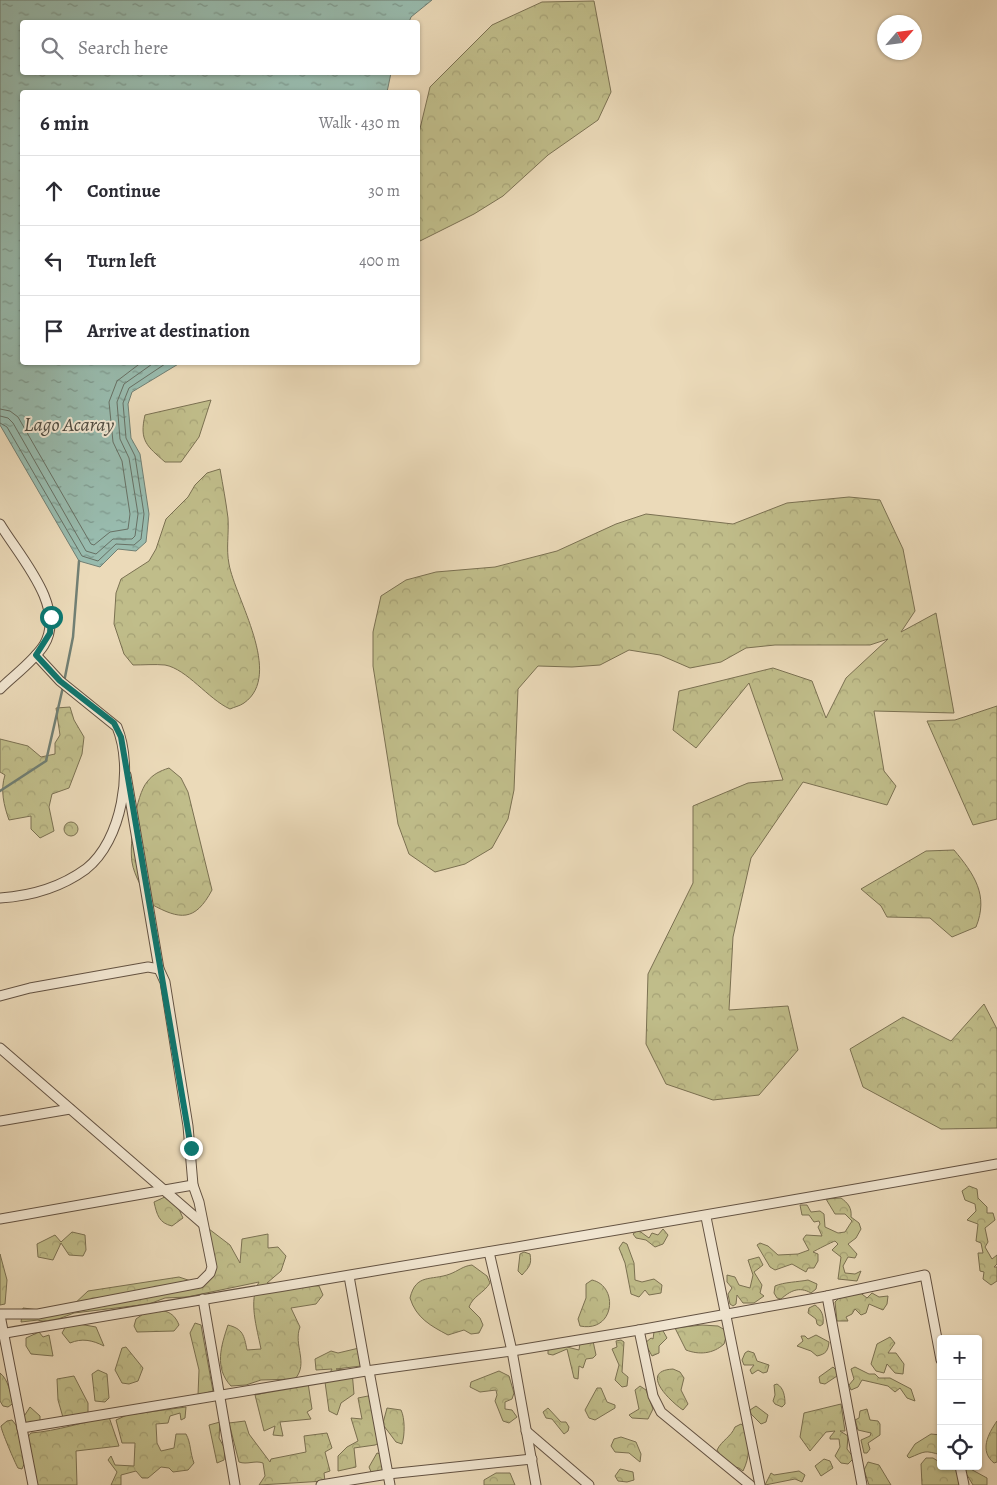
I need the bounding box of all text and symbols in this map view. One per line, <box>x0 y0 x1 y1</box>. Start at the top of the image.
north arrow <box>877 15 922 60</box>
search box <box>20 20 420 75</box>
icon: search <box>38 34 66 62</box>
text: Search here <box>78 35 168 61</box>
text: 6 min <box>40 109 89 137</box>
text: Walk · 430 m <box>319 112 400 134</box>
icon: ahead <box>40 177 68 205</box>
text: Continue <box>87 178 161 204</box>
text: 30 m <box>368 180 400 202</box>
icon: left <box>40 247 68 275</box>
text: Turn left <box>87 248 156 274</box>
text: 400 m <box>359 250 400 272</box>
icon: arrive <box>40 317 68 345</box>
text: Arrive at destination <box>87 318 250 344</box>
water label: Lago Acaray <box>24 411 115 438</box>
route start <box>40 606 63 629</box>
route end <box>180 1137 203 1160</box>
map controls <box>937 1335 982 1470</box>
button: + <box>937 1335 982 1380</box>
button: − <box>937 1380 982 1425</box>
button: locate <box>937 1425 982 1470</box>

